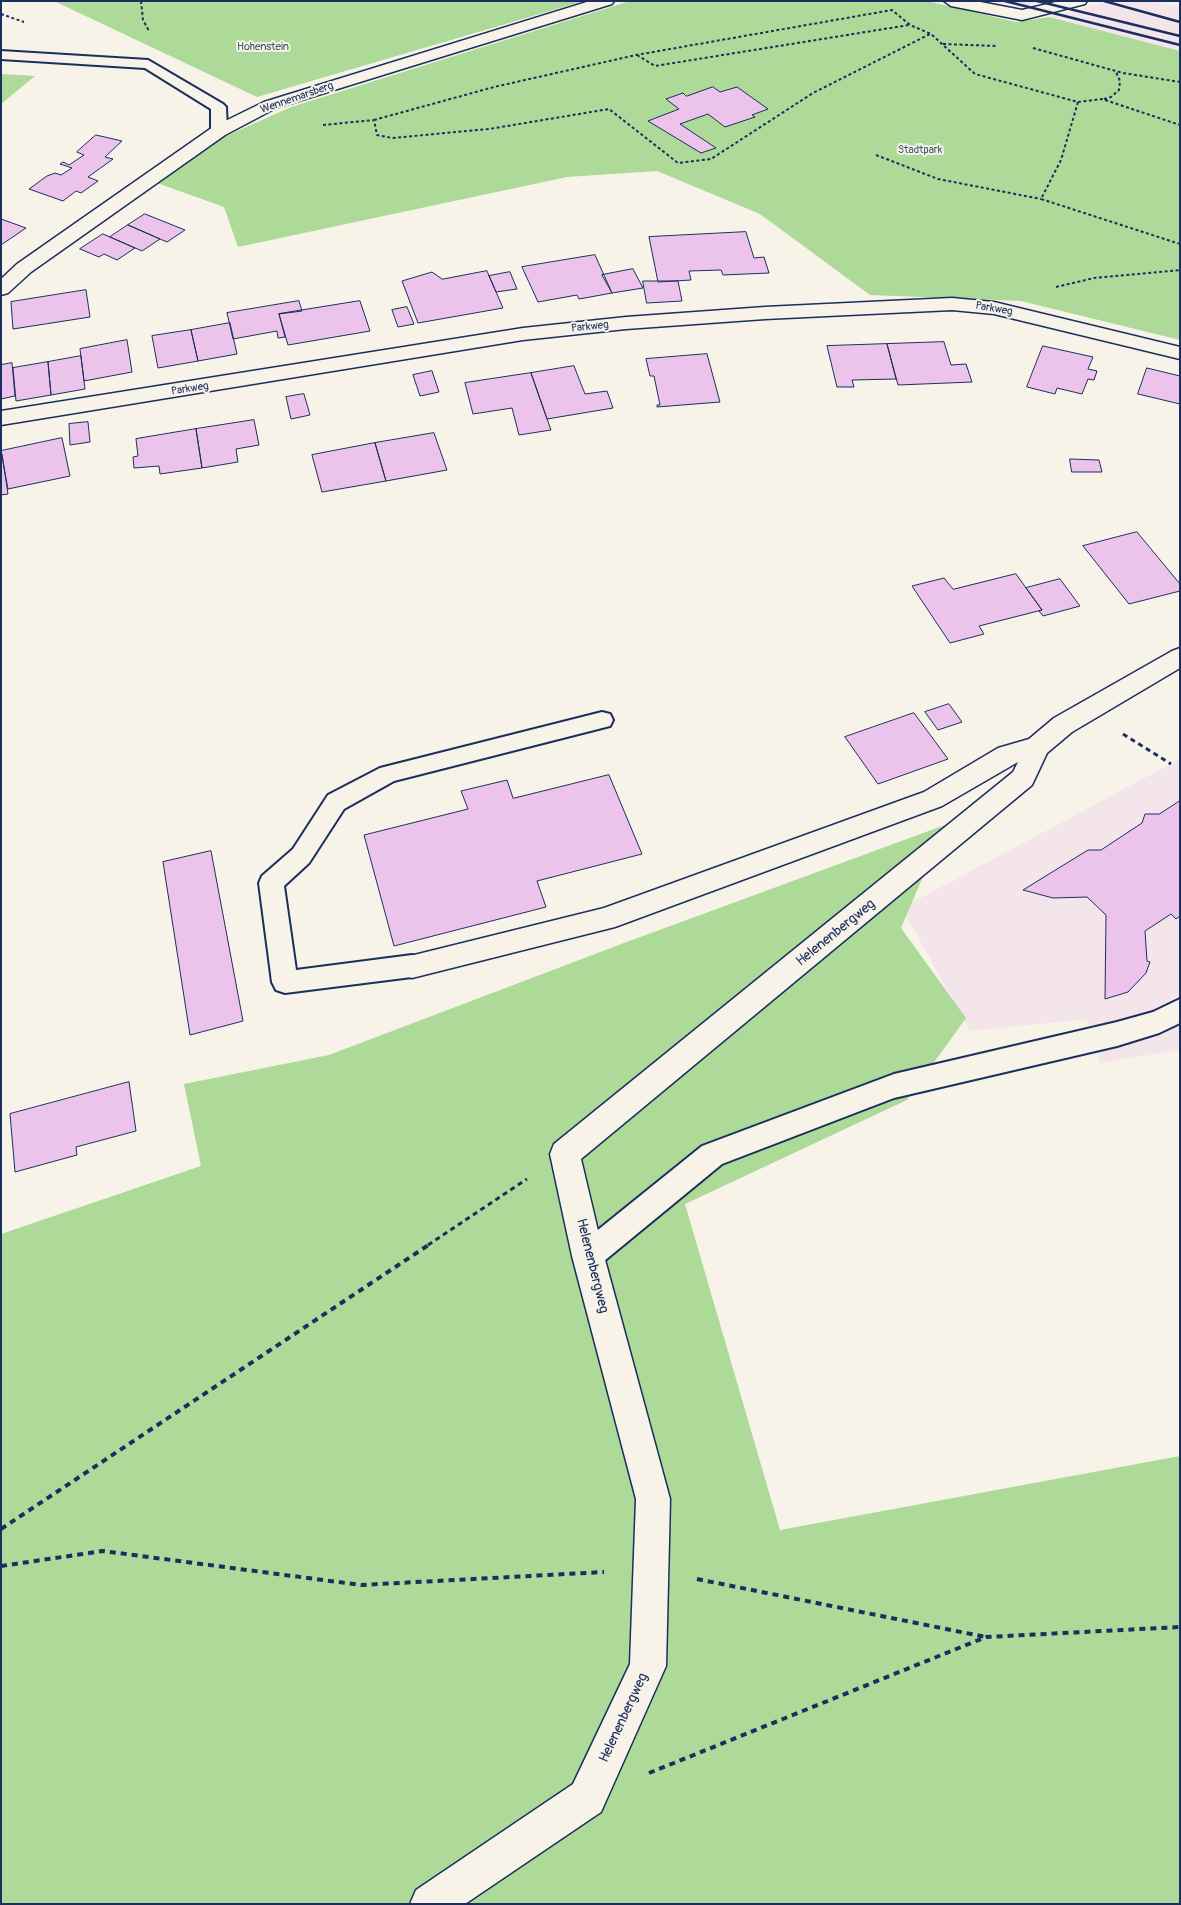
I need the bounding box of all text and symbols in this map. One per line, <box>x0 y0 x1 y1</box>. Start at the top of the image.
park label: Hohenstein <box>237 40 289 54</box>
street label: Wennemarsberg <box>259 79 335 117</box>
park label: Stadtpark <box>898 143 942 157</box>
street label: Parkweg <box>974 299 1014 319</box>
street label: Parkweg <box>571 318 609 336</box>
street label: Parkweg <box>170 380 210 398</box>
street label: Helenenbergweg <box>793 896 879 970</box>
street label: Helenenbergweg <box>572 1217 612 1315</box>
street label: Helenenbergweg <box>596 1671 652 1765</box>

